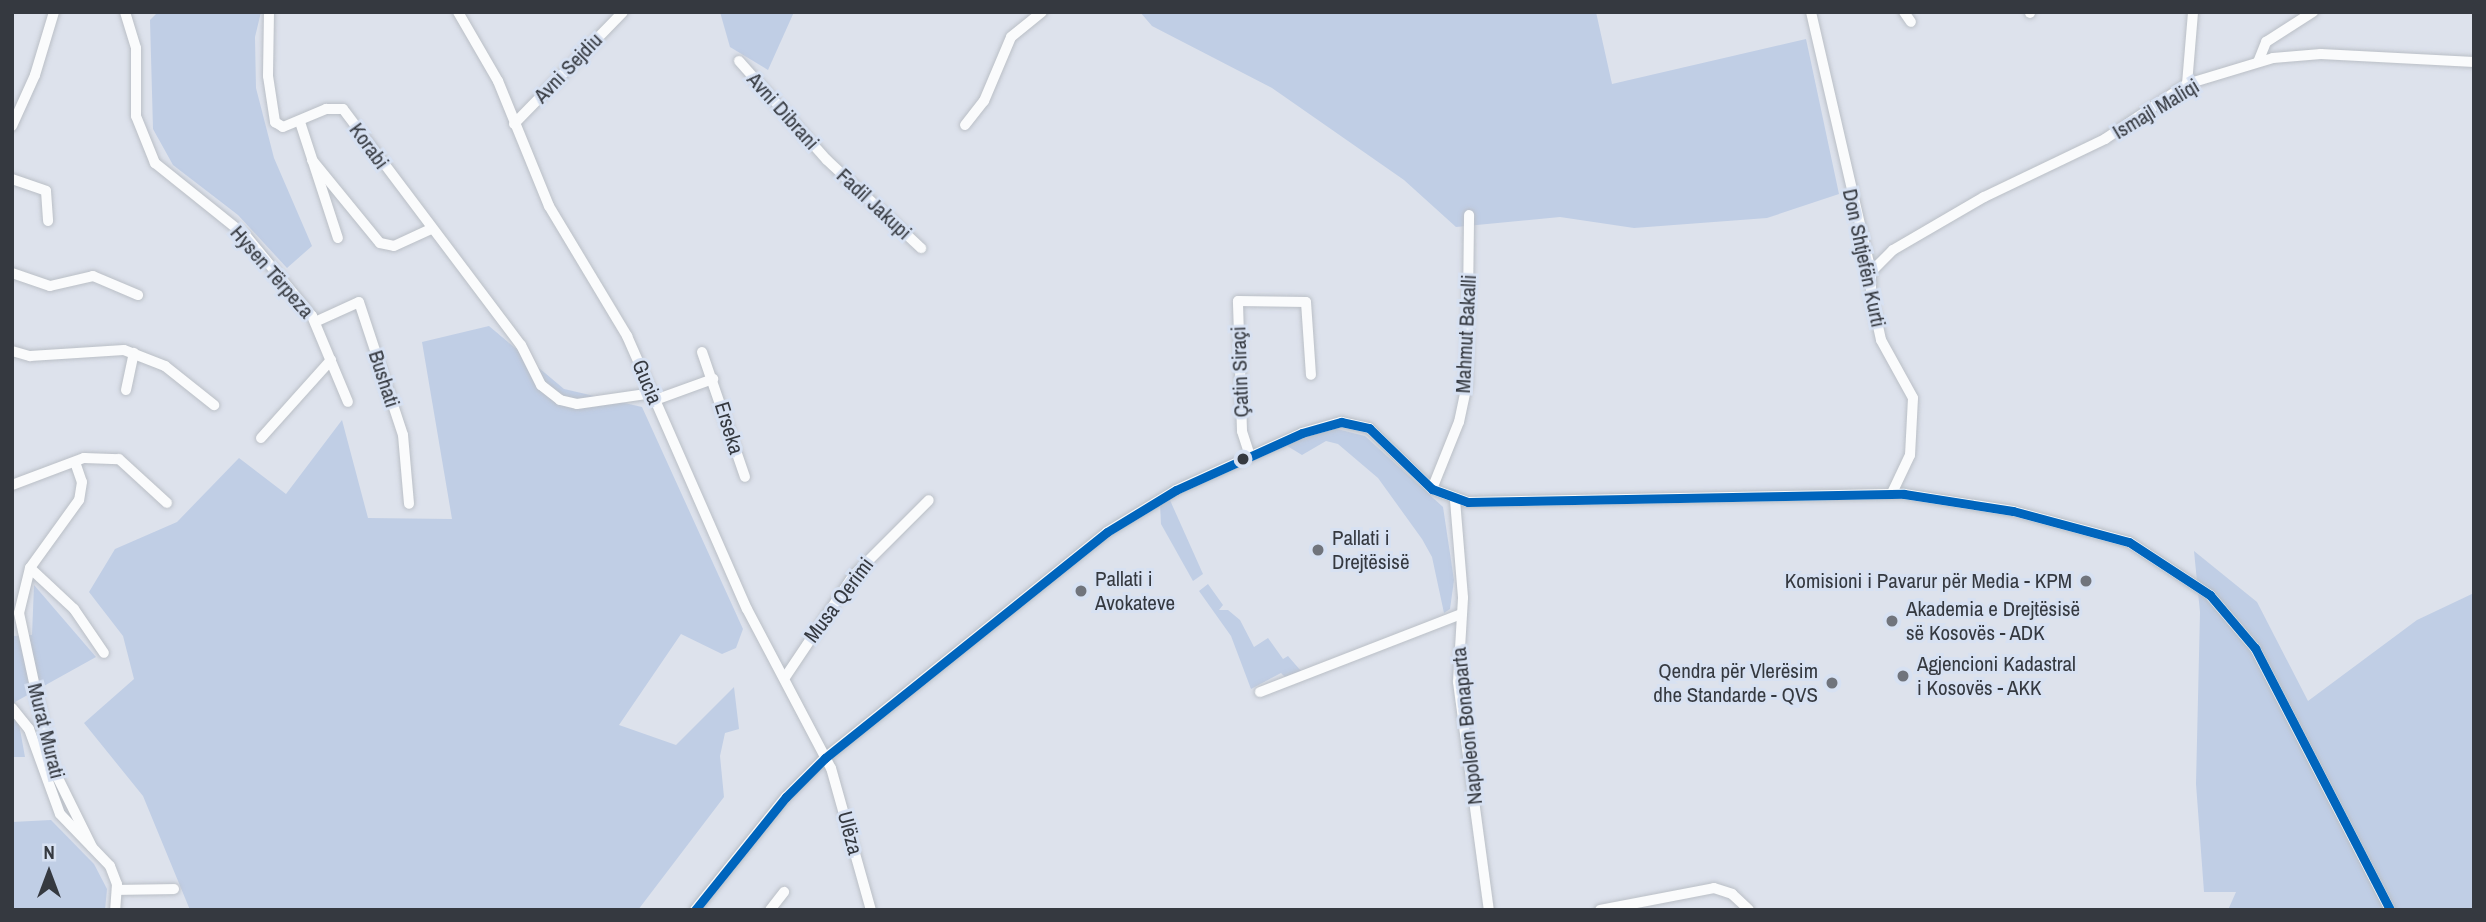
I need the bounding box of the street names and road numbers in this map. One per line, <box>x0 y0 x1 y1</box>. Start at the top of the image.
street label: Avni Sejdiu <box>528 28 608 108</box>
street label: Avni Dibrani <box>742 67 824 155</box>
street label: Ismajl Maliqi <box>2108 73 2204 145</box>
street label: Korabi <box>344 118 394 174</box>
street label: Fadil Jakupi <box>831 163 917 245</box>
street label: Don Shtjefën Kurti <box>1837 187 1891 329</box>
street label: Hysen Tërpeza <box>225 220 319 324</box>
street label: Mahmut Bakalli <box>1450 274 1482 394</box>
street label: Çatin Siraçi <box>1226 326 1254 418</box>
street label: Bushati <box>363 347 405 411</box>
street label: Gucia <box>626 356 668 408</box>
street label: Erseka <box>709 399 749 457</box>
street label: Musa Qerimi <box>799 553 879 647</box>
street label: Napoleon Bonaparta <box>1446 646 1488 806</box>
street label: Murat Murati <box>22 681 70 781</box>
street label: Ulëza <box>832 808 868 858</box>

